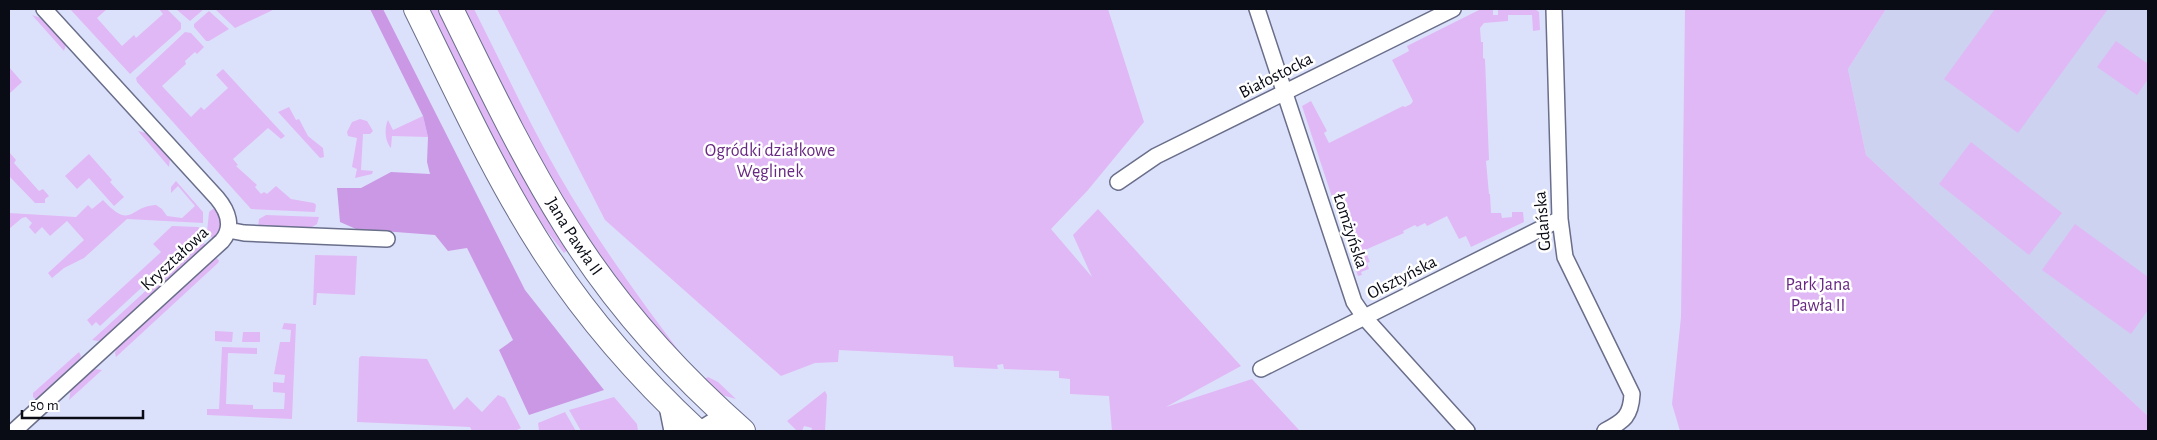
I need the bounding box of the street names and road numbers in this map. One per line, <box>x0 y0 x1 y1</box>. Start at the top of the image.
street label: Białostocka <box>1236 50 1316 102</box>
street label: Gdańska <box>1531 190 1555 252</box>
street label: Łomżyńska <box>1329 191 1371 271</box>
street label: Jana Pawła II <box>542 195 605 279</box>
street label: Kryształowa <box>138 223 212 295</box>
street label: Olsztyńska <box>1364 253 1440 303</box>

